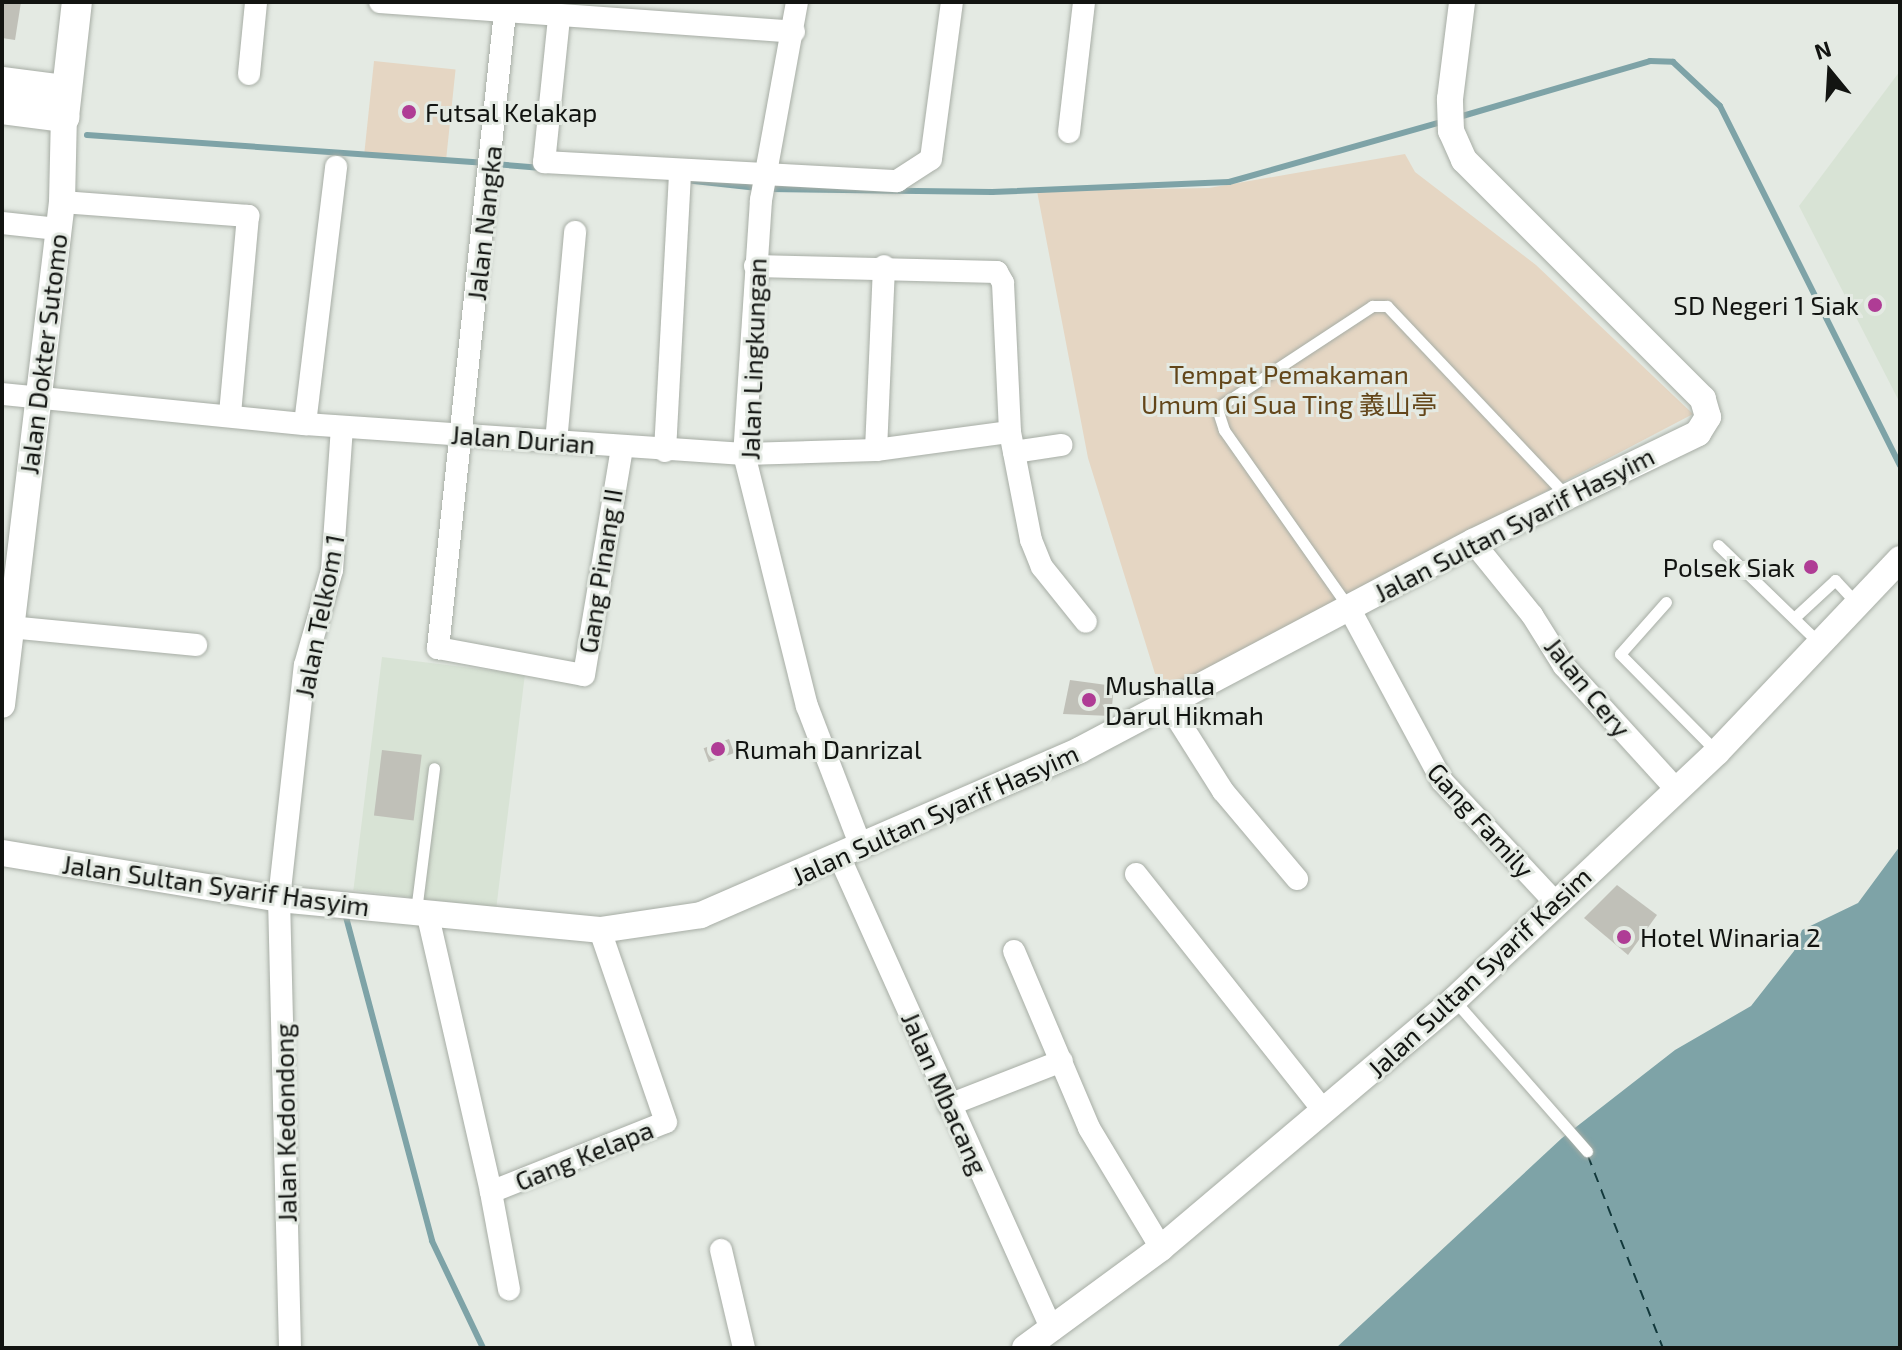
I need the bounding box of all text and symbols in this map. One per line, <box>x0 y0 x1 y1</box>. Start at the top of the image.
north arrow <box>1790 32 1870 112</box>
text: N <box>1811 34 1834 64</box>
place label: Futsal Kelakap <box>425 96 598 128</box>
marker: Futsal Kelakap <box>400 103 418 121</box>
street label: Jalan Nangka <box>460 144 508 302</box>
street label: Jalan Dokter Sutomo <box>13 232 73 476</box>
street label: Jalan Lingkungan <box>734 257 772 461</box>
place label: SD Negeri 1 Siak <box>1673 289 1859 321</box>
marker: SD Negeri 1 Siak <box>1866 296 1884 314</box>
park label: Tempat Pemakaman Umum Gi Sua Ting 義山亭 <box>1141 358 1437 420</box>
street label: Jalan Durian <box>450 418 596 460</box>
street label: Jalan Sultan Syarif Hasyim <box>1369 440 1659 608</box>
street label: Gang Pinang II <box>572 486 628 656</box>
street label: Jalan Telkom 1 <box>288 531 350 701</box>
place label: Polsek Siak <box>1663 551 1795 583</box>
marker: Polsek Siak <box>1802 558 1820 576</box>
street label: Jalan Cery <box>1538 631 1638 743</box>
place label: Mushalla Darul Hikmah <box>1105 669 1265 730</box>
marker: Mushalla Darul Hikmah <box>1080 691 1098 709</box>
place label: Rumah Danrizal <box>734 733 922 765</box>
street label: Jalan Sultan Syarif Hasyim <box>787 737 1083 891</box>
marker: Rumah Danrizal <box>709 740 727 758</box>
street label: Gang Family <box>1421 756 1541 884</box>
street label: Jalan Sultan Syarif Hasyim <box>60 848 372 922</box>
street label: Jalan Sultan Syarif Kasim <box>1361 860 1597 1084</box>
place label: Hotel Winaria 2 <box>1640 921 1822 953</box>
marker: Hotel Winaria 2 <box>1615 928 1633 946</box>
street label: Jalan Mbacang <box>895 1007 995 1179</box>
street label: Jalan Kedondong <box>268 1023 302 1223</box>
street label: Gang Kelapa <box>510 1113 658 1197</box>

